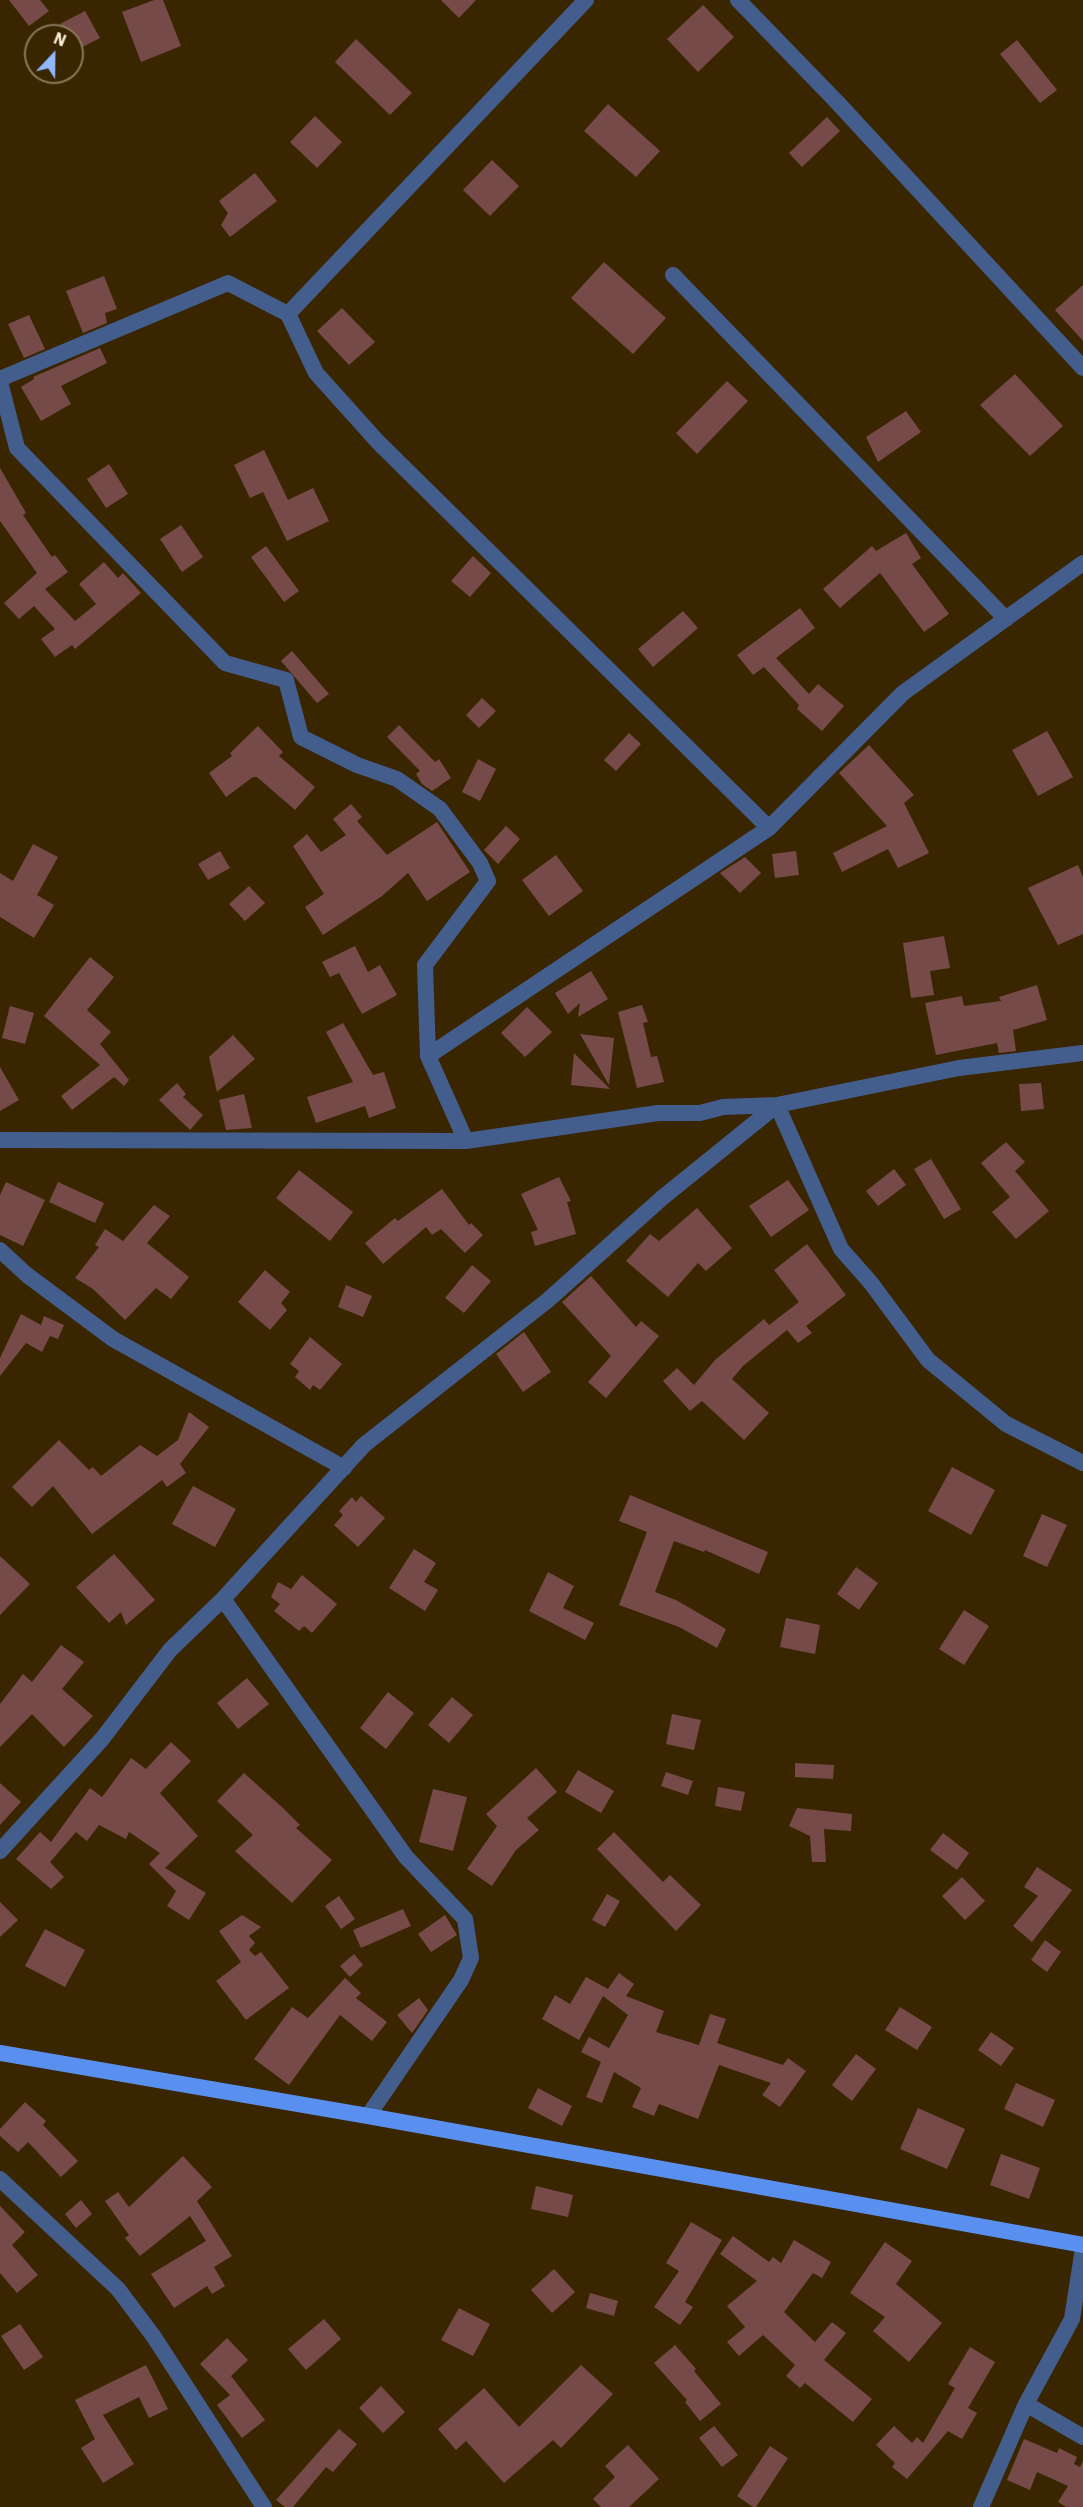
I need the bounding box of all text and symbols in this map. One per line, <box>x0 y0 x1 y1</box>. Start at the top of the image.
north arrow <box>24 24 84 84</box>
text: N <box>51 28 69 51</box>

